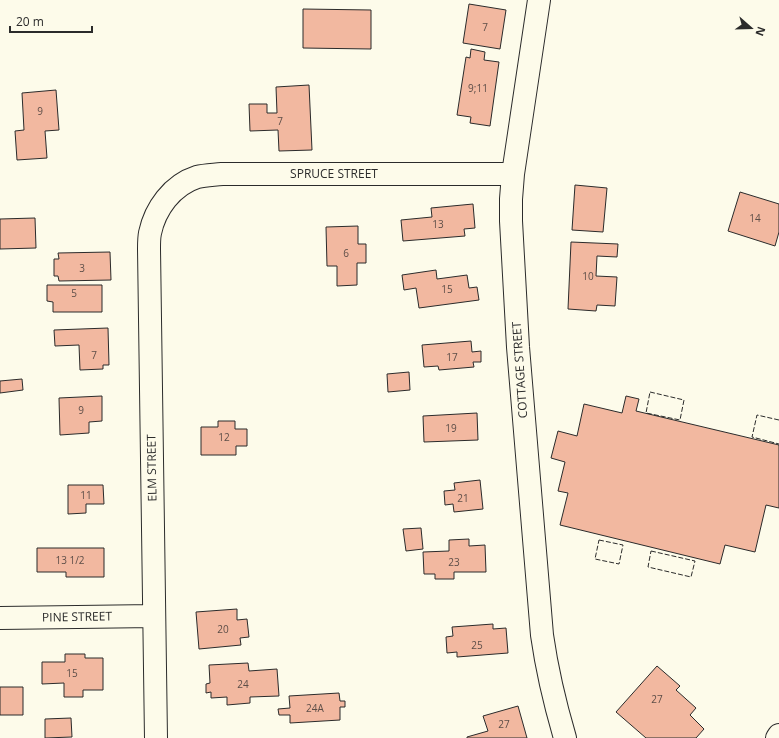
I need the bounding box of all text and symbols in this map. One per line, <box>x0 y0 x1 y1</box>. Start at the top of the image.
scale bar <box>10 8 92 34</box>
north arrow <box>731 8 771 48</box>
text: 20 m <box>16 13 44 30</box>
house number: 7 <box>482 20 488 34</box>
text: N <box>752 25 769 38</box>
house number: 9;11 <box>468 81 488 95</box>
house number: 9 <box>37 104 43 118</box>
house number: 7 <box>277 114 283 128</box>
street label: SPRUCE STREET <box>290 165 378 182</box>
house number: 14 <box>749 211 761 225</box>
house number: 13 <box>432 217 444 231</box>
house number: 6 <box>343 246 349 260</box>
house number: 3 <box>79 261 85 275</box>
house number: 10 <box>582 269 594 283</box>
house number: 15 <box>441 282 453 296</box>
house number: 5 <box>71 286 77 300</box>
street label: COTTAGE STREET <box>508 321 531 419</box>
house number: 7 <box>91 348 97 362</box>
house number: 17 <box>446 350 458 364</box>
house number: 9 <box>78 403 84 417</box>
house number: 19 <box>445 421 457 435</box>
house number: 12 <box>218 430 230 444</box>
street label: ELM STREET <box>142 434 161 502</box>
house number: 11 <box>80 488 92 502</box>
house number: 21 <box>457 491 469 505</box>
house number: 13 1/2 <box>55 553 85 567</box>
house number: 23 <box>448 555 460 569</box>
street label: PINE STREET <box>42 607 112 626</box>
house number: 20 <box>217 622 229 636</box>
house number: 25 <box>471 638 483 652</box>
house number: 15 <box>66 666 78 680</box>
house number: 24 <box>237 677 249 691</box>
house number: 27 <box>651 692 663 706</box>
house number: 24A <box>306 701 325 715</box>
house number: 27 <box>498 717 510 731</box>

